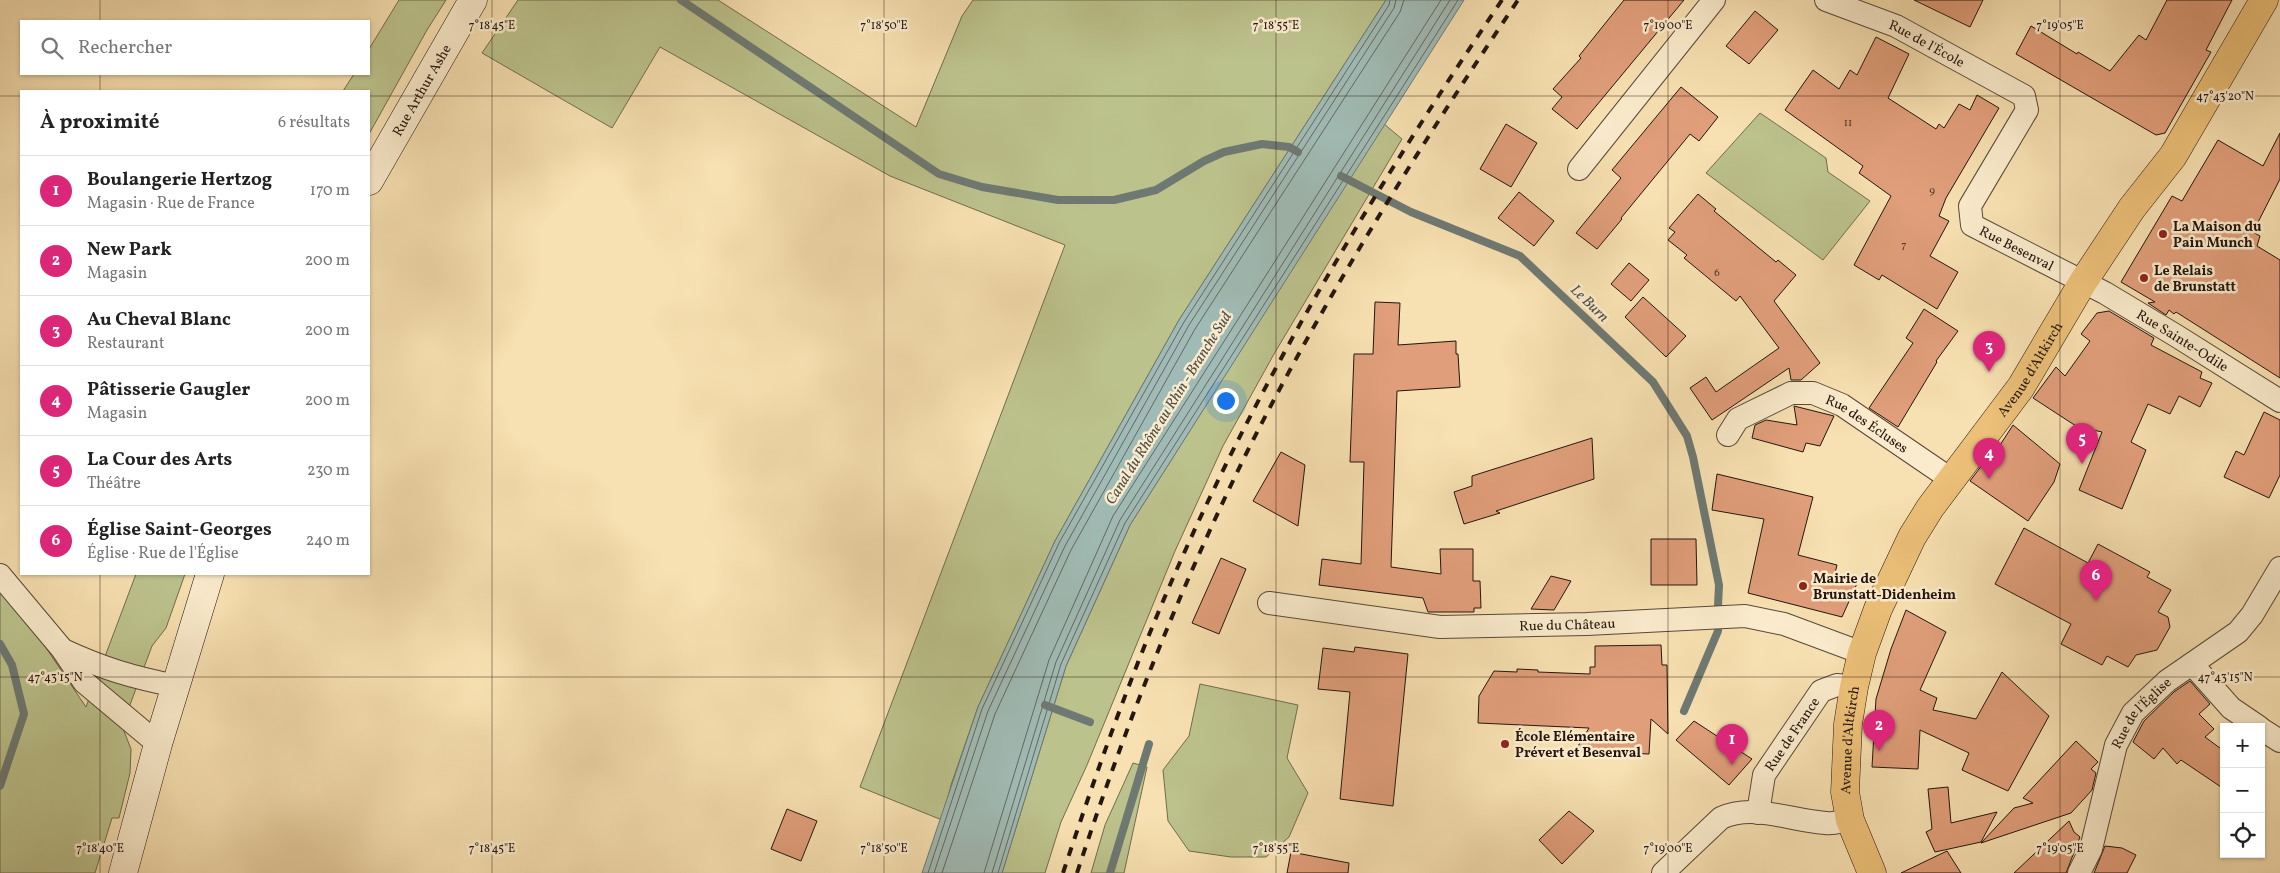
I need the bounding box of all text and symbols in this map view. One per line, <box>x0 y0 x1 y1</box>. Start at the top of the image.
street label: Rue de l'École <box>1886 16 1968 73</box>
text: 7°18'45"E <box>469 18 515 34</box>
text: 7°18'50"E <box>860 18 908 34</box>
text: 7°18'55"E <box>1253 18 1299 34</box>
text: 7°19'00"E <box>1644 18 1692 34</box>
text: 7°19'05"E <box>2036 18 2084 34</box>
search box <box>20 20 370 75</box>
icon: search <box>38 34 66 62</box>
text: Rechercher <box>78 35 172 61</box>
street label: Rue Arthur Ashe <box>389 41 457 140</box>
text: 47°43'20"N <box>2196 89 2254 105</box>
text: À proximité <box>40 108 159 137</box>
text: 6 résultats <box>278 112 350 134</box>
house number: 11 <box>1844 116 1852 131</box>
text: Boulangerie Hertzog <box>87 167 272 193</box>
text: 1 <box>53 180 59 202</box>
text: 170 m <box>310 180 350 202</box>
house number: 9 <box>1929 184 1935 199</box>
text: Magasin · Rue de France <box>87 193 255 215</box>
place label: La Maison du Pain Munch <box>2173 218 2262 253</box>
street label: Rue Besenval <box>1976 222 2057 276</box>
marker: La Maison du Pain Munch <box>2157 228 2169 240</box>
text: New Park <box>87 237 172 263</box>
house number: 7 <box>1901 238 1907 253</box>
text: 2 <box>52 250 60 272</box>
text: 200 m <box>305 250 350 272</box>
place label: Le Relais de Brunstatt <box>2154 262 2236 297</box>
text: Magasin <box>87 263 147 285</box>
house number: 6 <box>1714 266 1720 281</box>
marker: Le Relais de Brunstatt <box>2138 272 2150 284</box>
water label: Le Burn <box>1565 280 1613 328</box>
street label: Rue Sainte-Odile <box>2132 306 2232 377</box>
text: Au Cheval Blanc <box>87 307 231 333</box>
water label: Canal du Rhône au Rhin - Branche Sud <box>1101 308 1238 509</box>
street label: Avenue d'Altkirch <box>1994 319 2068 421</box>
text: 3 <box>52 320 60 342</box>
text: 200 m <box>305 320 350 342</box>
pin: 3 <box>1973 331 2005 372</box>
text: Restaurant <box>87 333 165 355</box>
text: Pâtisserie Gaugler <box>87 377 250 403</box>
your location <box>1213 388 1239 414</box>
text: 4 <box>51 390 61 412</box>
text: 200 m <box>305 390 350 412</box>
street label: Rue des Écluses <box>1822 391 1911 458</box>
text: Magasin <box>87 403 147 425</box>
pin: 5 <box>2066 423 2098 464</box>
pin: 4 <box>1973 438 2005 479</box>
text: La Cour des Arts <box>87 447 232 473</box>
text: 5 <box>52 460 60 482</box>
text: 230 m <box>307 460 350 482</box>
text: Théâtre <box>87 473 141 495</box>
text: Église Saint-Georges <box>87 517 272 543</box>
text: 6 <box>52 530 60 552</box>
text: 240 m <box>306 530 350 552</box>
text: Église · Rue de l'Église <box>87 543 239 565</box>
pin: 6 <box>2080 560 2112 601</box>
place label: Mairie de Brunstatt-Didenheim <box>1813 570 1956 605</box>
marker: Mairie de Brunstatt-Didenheim <box>1797 580 1809 592</box>
street label: Rue du Château <box>1519 615 1616 636</box>
text: 47°43'15"N <box>27 670 83 686</box>
text: 47°43'15"N <box>2197 670 2253 686</box>
street label: Rue de l'Église <box>2108 673 2176 753</box>
street label: Avenue d'Altkirch <box>1837 685 1865 795</box>
street label: Rue de France <box>1761 694 1825 776</box>
pin: 2 <box>1863 710 1895 751</box>
map controls <box>2220 723 2265 858</box>
button: + <box>2220 723 2265 768</box>
pin: 1 <box>1716 724 1748 765</box>
place label: École Elémentaire Prévert et Besenval <box>1515 728 1641 763</box>
marker: École Elémentaire Prévert et Besenval <box>1499 738 1511 750</box>
button: − <box>2220 768 2265 813</box>
button: locate <box>2220 813 2265 858</box>
text: 7°18'40"E <box>76 841 124 857</box>
text: 7°18'45"E <box>469 841 515 857</box>
text: 7°18'50"E <box>860 841 908 857</box>
text: 7°18'55"E <box>1253 841 1299 857</box>
text: 7°19'00"E <box>1644 841 1692 857</box>
text: 7°19'05"E <box>2036 841 2084 857</box>

